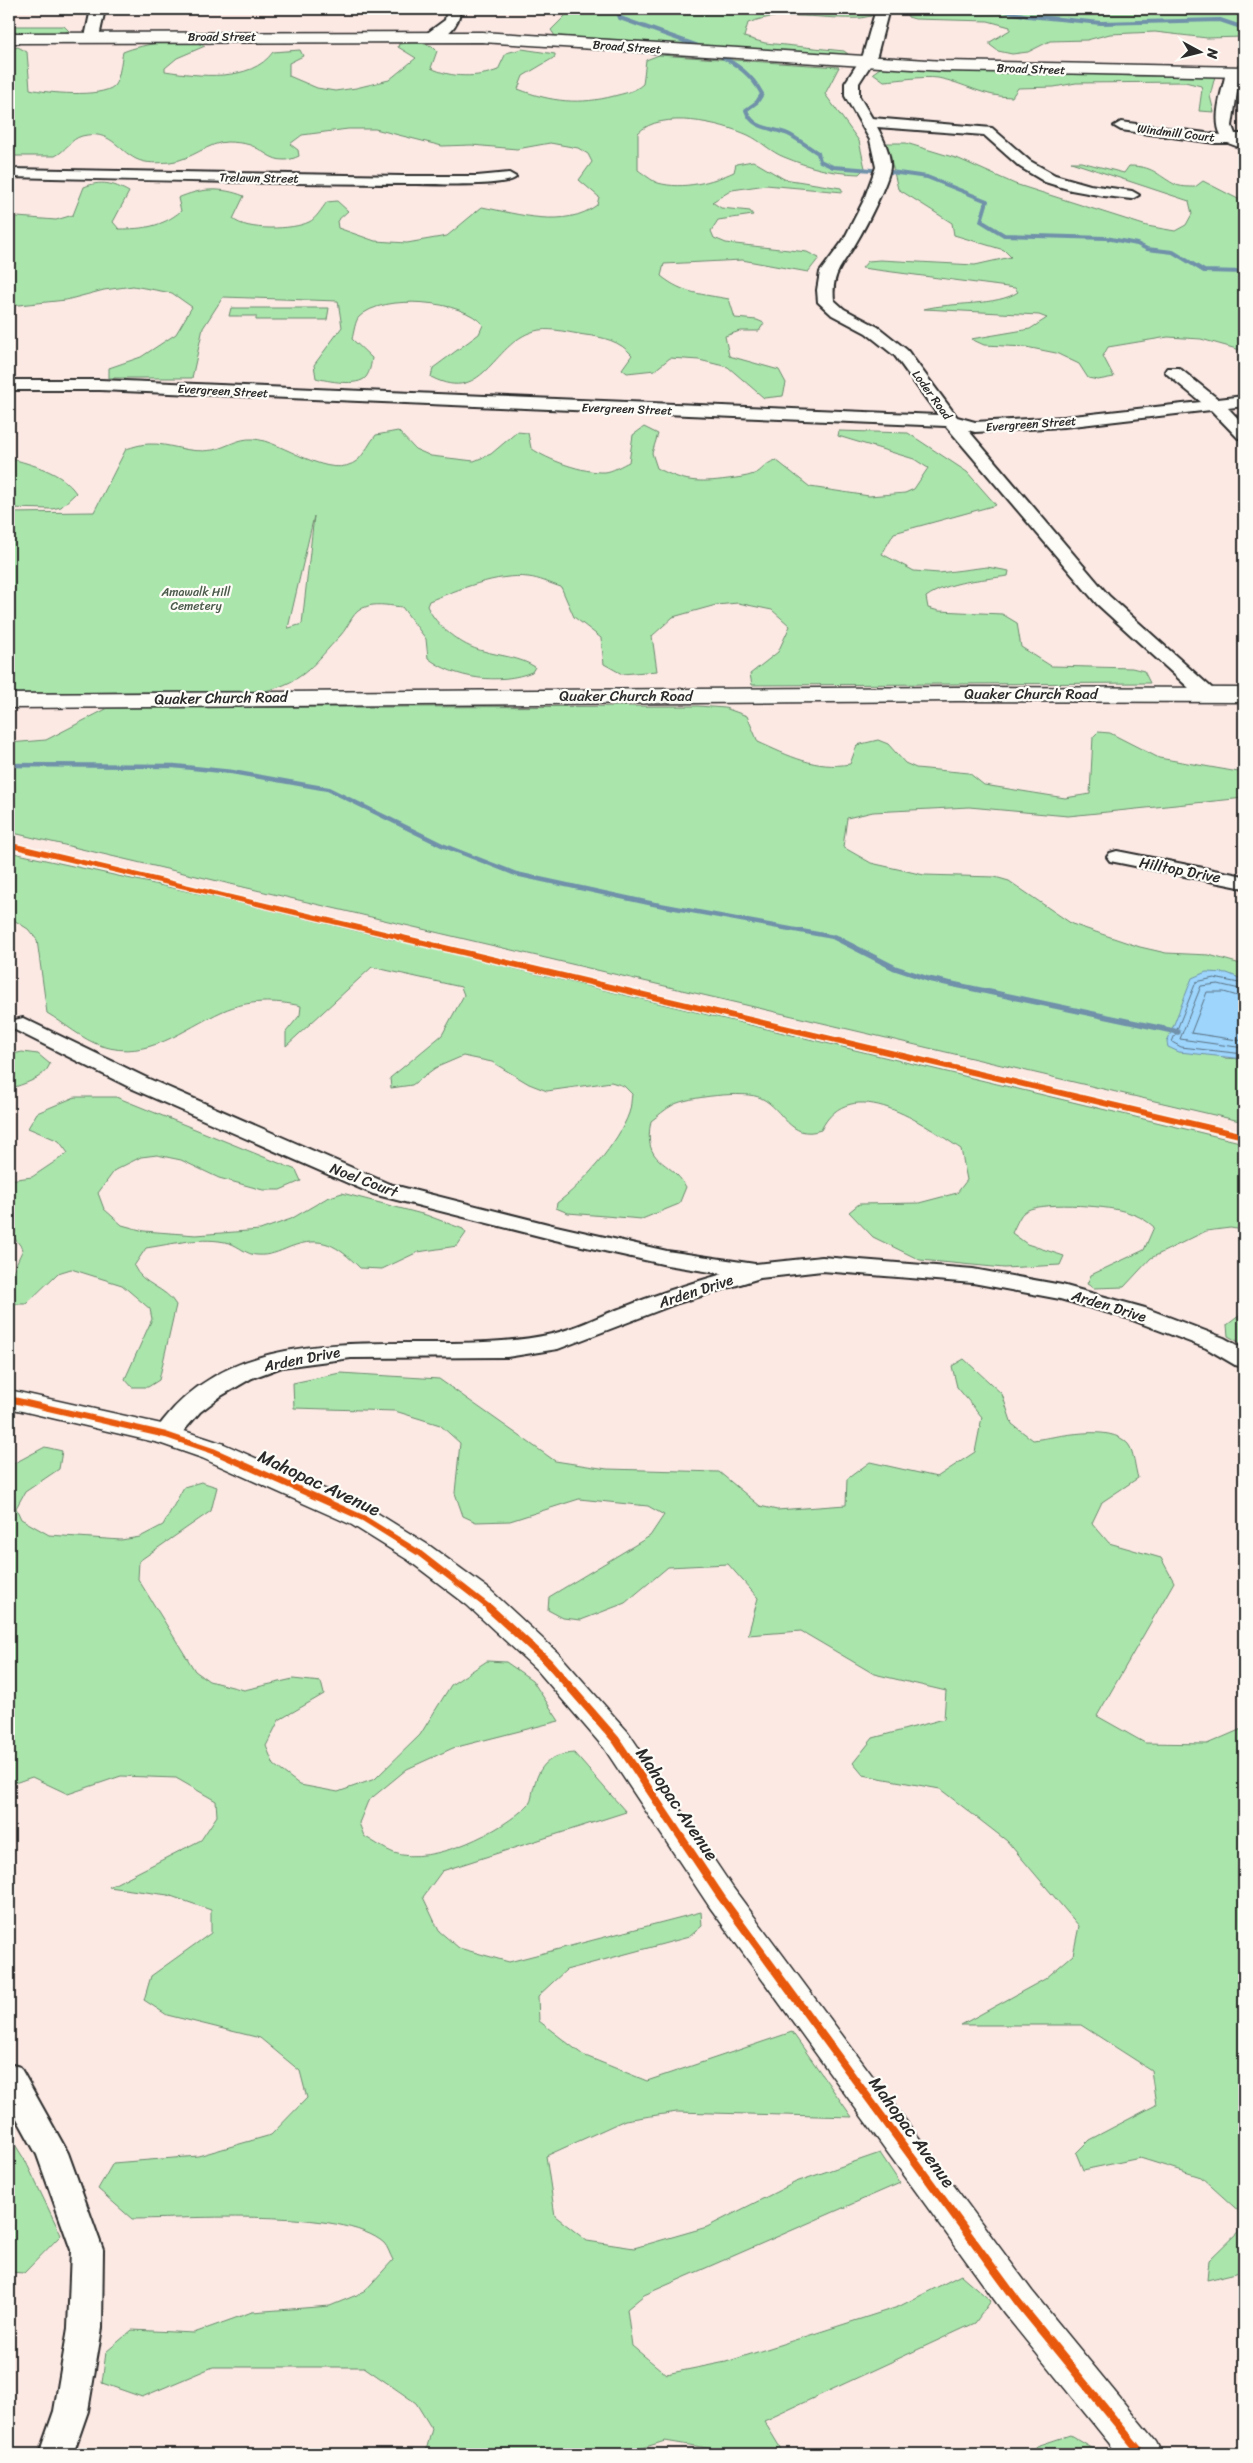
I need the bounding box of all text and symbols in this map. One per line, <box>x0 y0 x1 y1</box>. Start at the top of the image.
street label: Broad Street <box>188 26 256 48</box>
north arrow <box>1176 28 1226 78</box>
street label: Broad Street <box>592 34 662 60</box>
text: N <box>1199 46 1226 60</box>
street label: Broad Street <box>996 57 1066 81</box>
street label: Windmill Court <box>1136 117 1216 149</box>
street label: Trelawn Street <box>219 166 299 190</box>
street label: Loder Road <box>906 365 958 425</box>
street label: Evergreen Street <box>177 378 269 404</box>
street label: Evergreen Street <box>581 396 673 422</box>
street label: Evergreen Street <box>985 410 1077 438</box>
park label: Amawalk Hill Cemetery <box>161 581 231 617</box>
street label: Quaker Church Road <box>964 681 1099 707</box>
street label: Quaker Church Road <box>559 683 694 709</box>
street label: Quaker Church Road <box>154 684 289 712</box>
street label: Hilltop Drive <box>1137 849 1223 891</box>
street label: Noel Court <box>326 1155 403 1205</box>
street label: Arden Drive <box>654 1267 737 1316</box>
street label: Arden Drive <box>1067 1282 1150 1330</box>
street label: Arden Drive <box>261 1339 342 1379</box>
street label: Mahopac Avenue <box>252 1441 386 1526</box>
street label: Mahopac Avenue <box>627 1740 727 1868</box>
street label: Mahopac Avenue <box>860 2069 964 2195</box>

